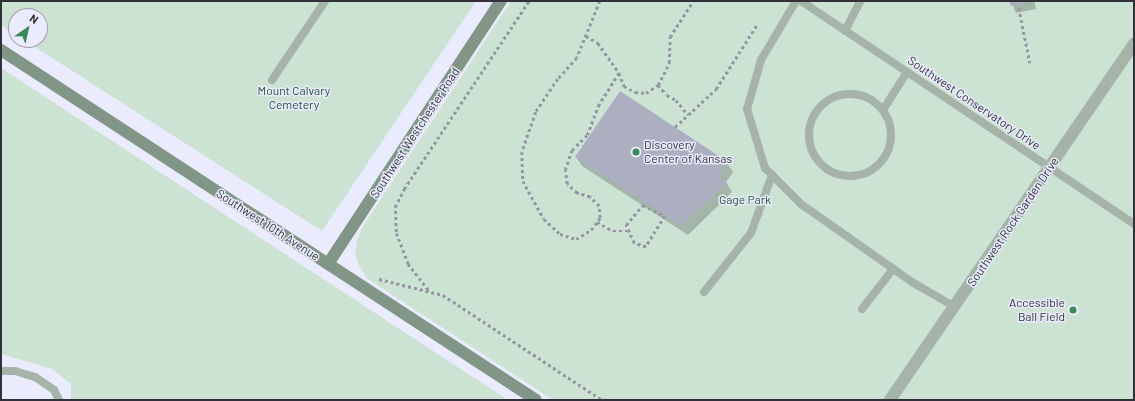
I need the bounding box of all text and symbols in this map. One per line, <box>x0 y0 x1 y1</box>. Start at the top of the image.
north arrow <box>8 8 48 48</box>
text: N <box>28 11 41 26</box>
street label: Southwest Conservatory Drive <box>905 53 1043 153</box>
street label: Southwest Westchester Road <box>367 65 463 201</box>
park label: Mount Calvary Cemetery <box>258 84 330 112</box>
place label: Discovery Center of Kansas <box>644 138 732 166</box>
marker: Discovery Center of Kansas <box>631 147 641 157</box>
street label: Southwest Rock Garden Drive <box>964 155 1062 289</box>
street label: Southwest 10th Avenue <box>214 186 322 264</box>
park label: Gage Park <box>719 193 771 207</box>
place label: Accessible Ball Field <box>1009 296 1065 324</box>
marker: Accessible Ball Field <box>1068 305 1078 315</box>

